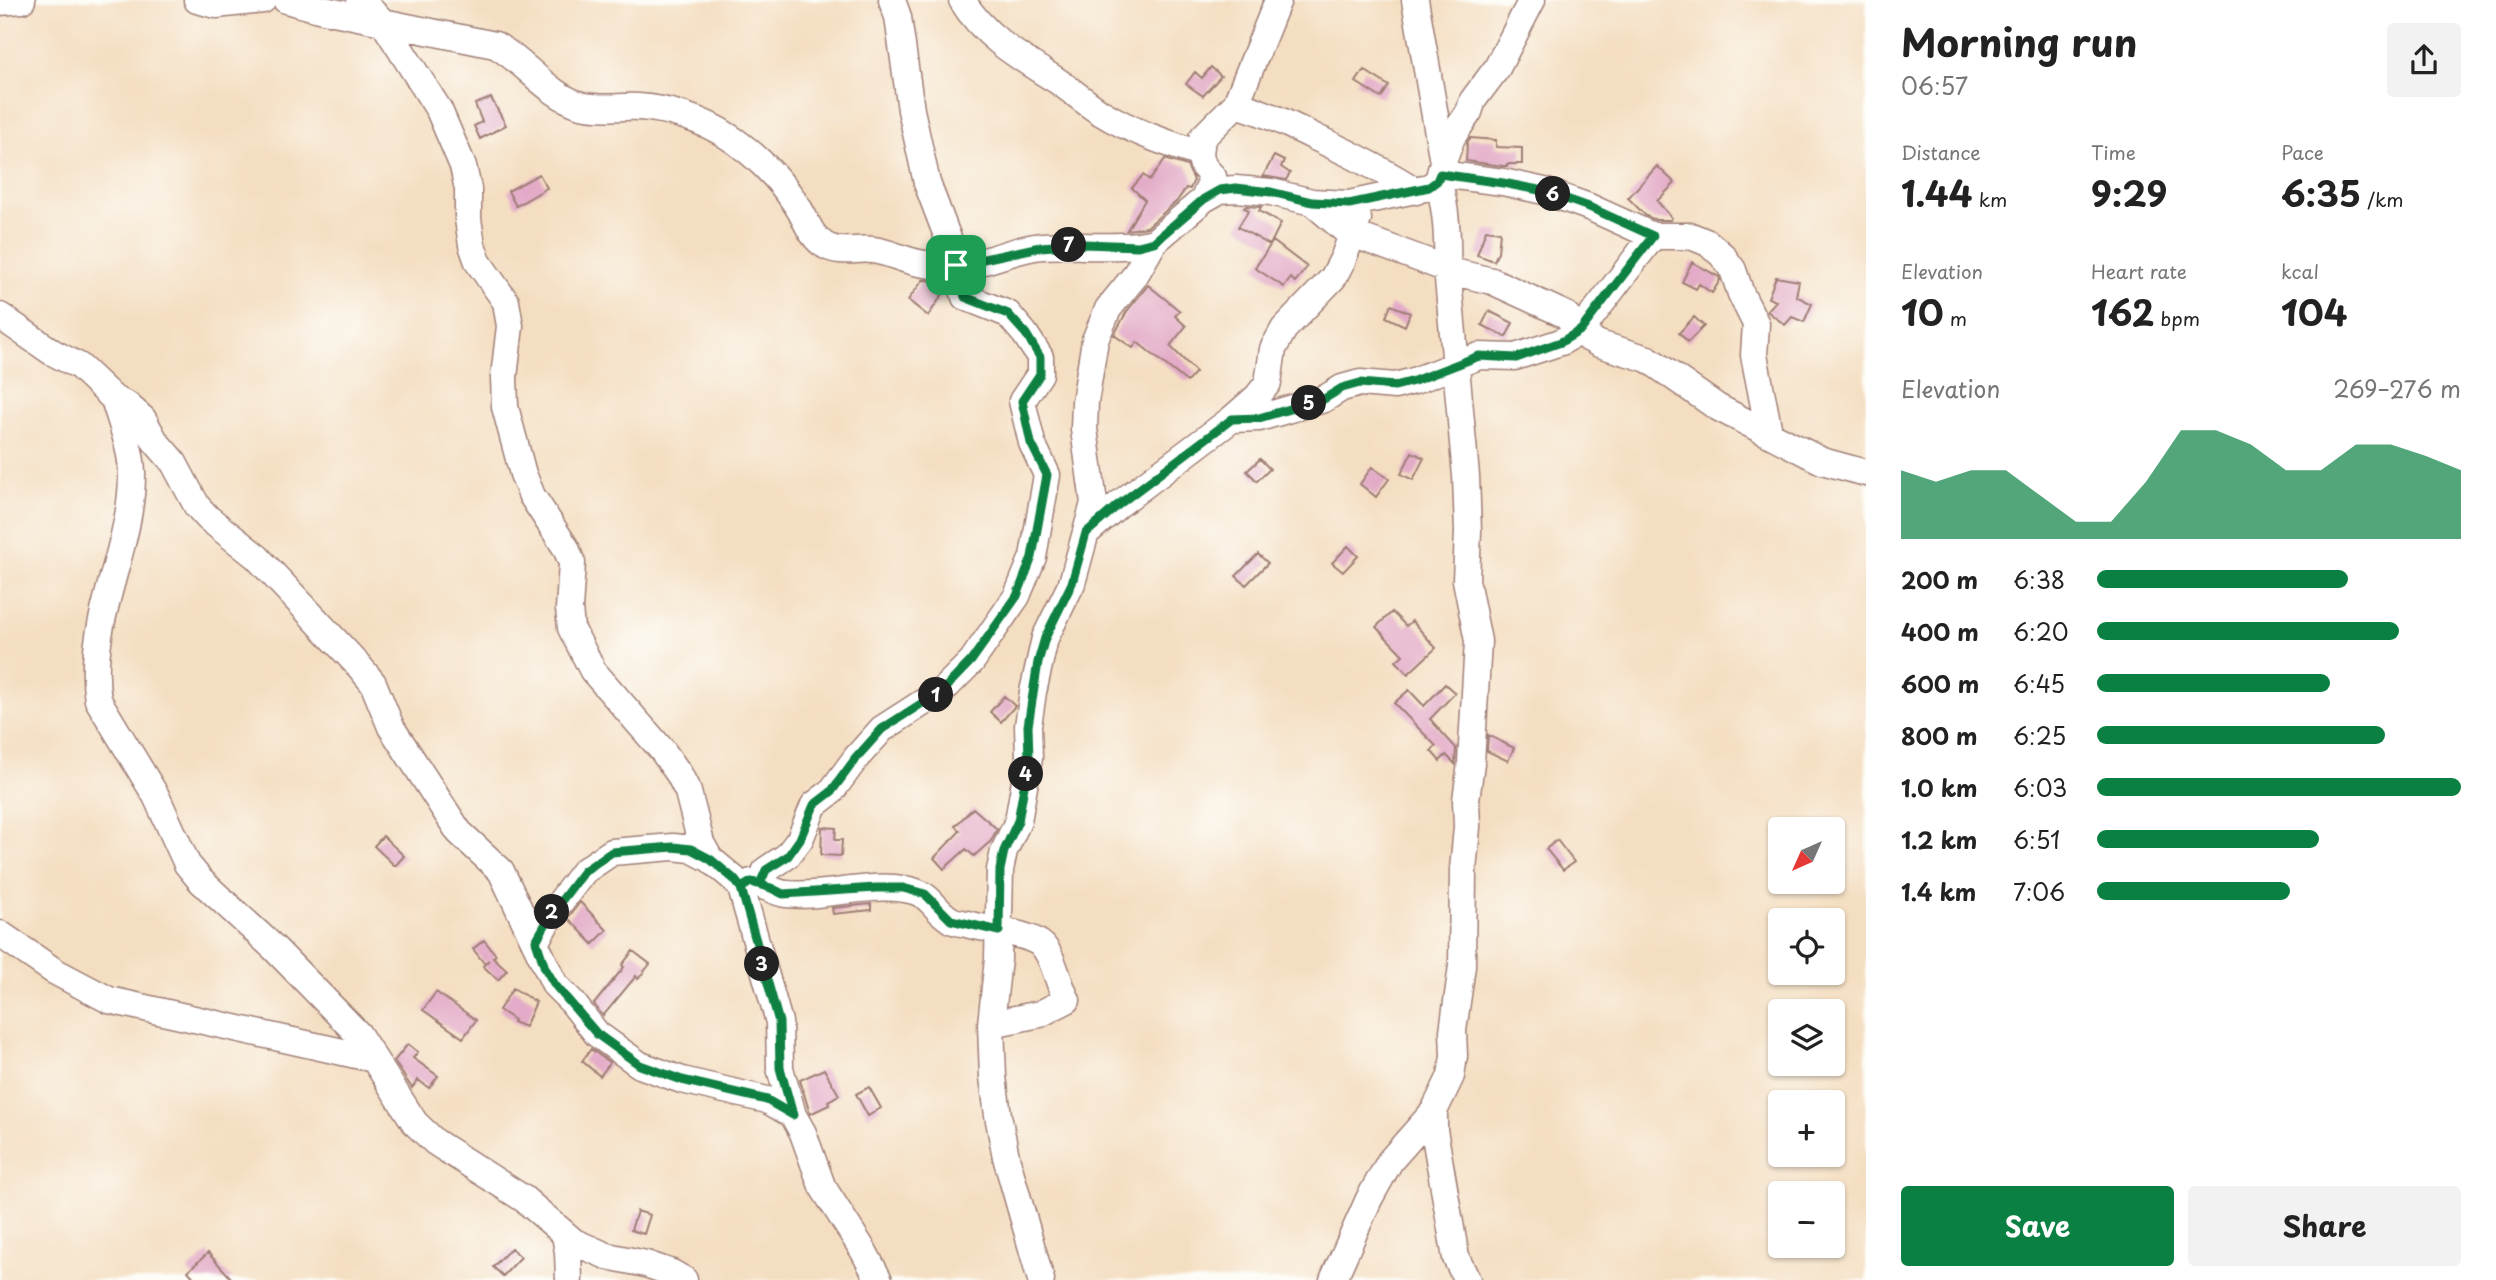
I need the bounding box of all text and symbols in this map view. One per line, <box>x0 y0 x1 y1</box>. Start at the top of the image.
text: Morning run <box>1901 13 2137 70</box>
button: share <box>2387 23 2461 97</box>
text: 06:57 <box>1901 68 1968 103</box>
text: Distance <box>1901 138 1981 166</box>
text: Time <box>2091 138 2136 166</box>
text: Pace <box>2281 138 2324 166</box>
text: 1.44 <box>1901 166 1973 219</box>
text: 9:29 <box>2091 166 2167 219</box>
text: 6:35 <box>2281 166 2361 219</box>
pin: 6 <box>1536 176 1570 212</box>
text: 6 <box>1546 179 1559 207</box>
text: km <box>1973 185 2007 213</box>
text: /km <box>2361 185 2404 213</box>
pin: 7 <box>1052 228 1086 262</box>
text: 7 <box>1063 230 1074 258</box>
pin <box>926 235 986 295</box>
icon: arrive <box>937 246 975 284</box>
text: Elevation <box>1901 257 1983 285</box>
text: Heart rate <box>2091 257 2187 285</box>
text: kcal <box>2281 257 2319 285</box>
text: 10 <box>1901 285 1944 338</box>
text: 162 <box>2091 285 2154 338</box>
text: 104 <box>2281 285 2347 338</box>
text: m <box>1944 304 1967 332</box>
text: bpm <box>2154 304 2200 332</box>
text: Elevation <box>1901 371 2000 406</box>
text: 269–276 m <box>2333 371 2461 406</box>
pin: 5 <box>1292 386 1326 420</box>
text: 5 <box>1302 388 1315 416</box>
text: 200 m <box>1901 562 1978 597</box>
text: 6:38 <box>2013 562 2065 597</box>
text: 400 m <box>1901 614 1979 649</box>
text: 6:20 <box>2013 614 2069 649</box>
text: 600 m <box>1901 666 1979 701</box>
text: 6:45 <box>2013 666 2065 701</box>
pin: 1 <box>918 678 954 712</box>
text: 1 <box>931 680 940 708</box>
text: 800 m <box>1901 718 1978 753</box>
text: 6:25 <box>2013 718 2066 753</box>
pin: 4 <box>1009 756 1044 792</box>
text: 4 <box>1019 759 1032 787</box>
text: 1.0 km <box>1901 770 1978 805</box>
text: 6:03 <box>2013 770 2067 805</box>
north arrow <box>1768 817 1844 894</box>
map controls <box>1768 817 1845 1258</box>
text: 1.2 km <box>1901 822 1977 857</box>
text: 6:51 <box>2013 822 2060 857</box>
text: 1.4 km <box>1901 874 1976 909</box>
text: 7:06 <box>2013 874 2065 909</box>
pin: 2 <box>534 894 570 930</box>
text: 2 <box>545 897 558 925</box>
button: locate <box>1768 908 1845 985</box>
pin: 3 <box>744 946 780 982</box>
text: 3 <box>755 949 768 977</box>
button: layers <box>1768 999 1845 1076</box>
button: + <box>1768 1090 1845 1167</box>
button: − <box>1768 1181 1845 1258</box>
button: Save <box>1901 1186 2174 1266</box>
button: Share <box>2188 1186 2461 1266</box>

